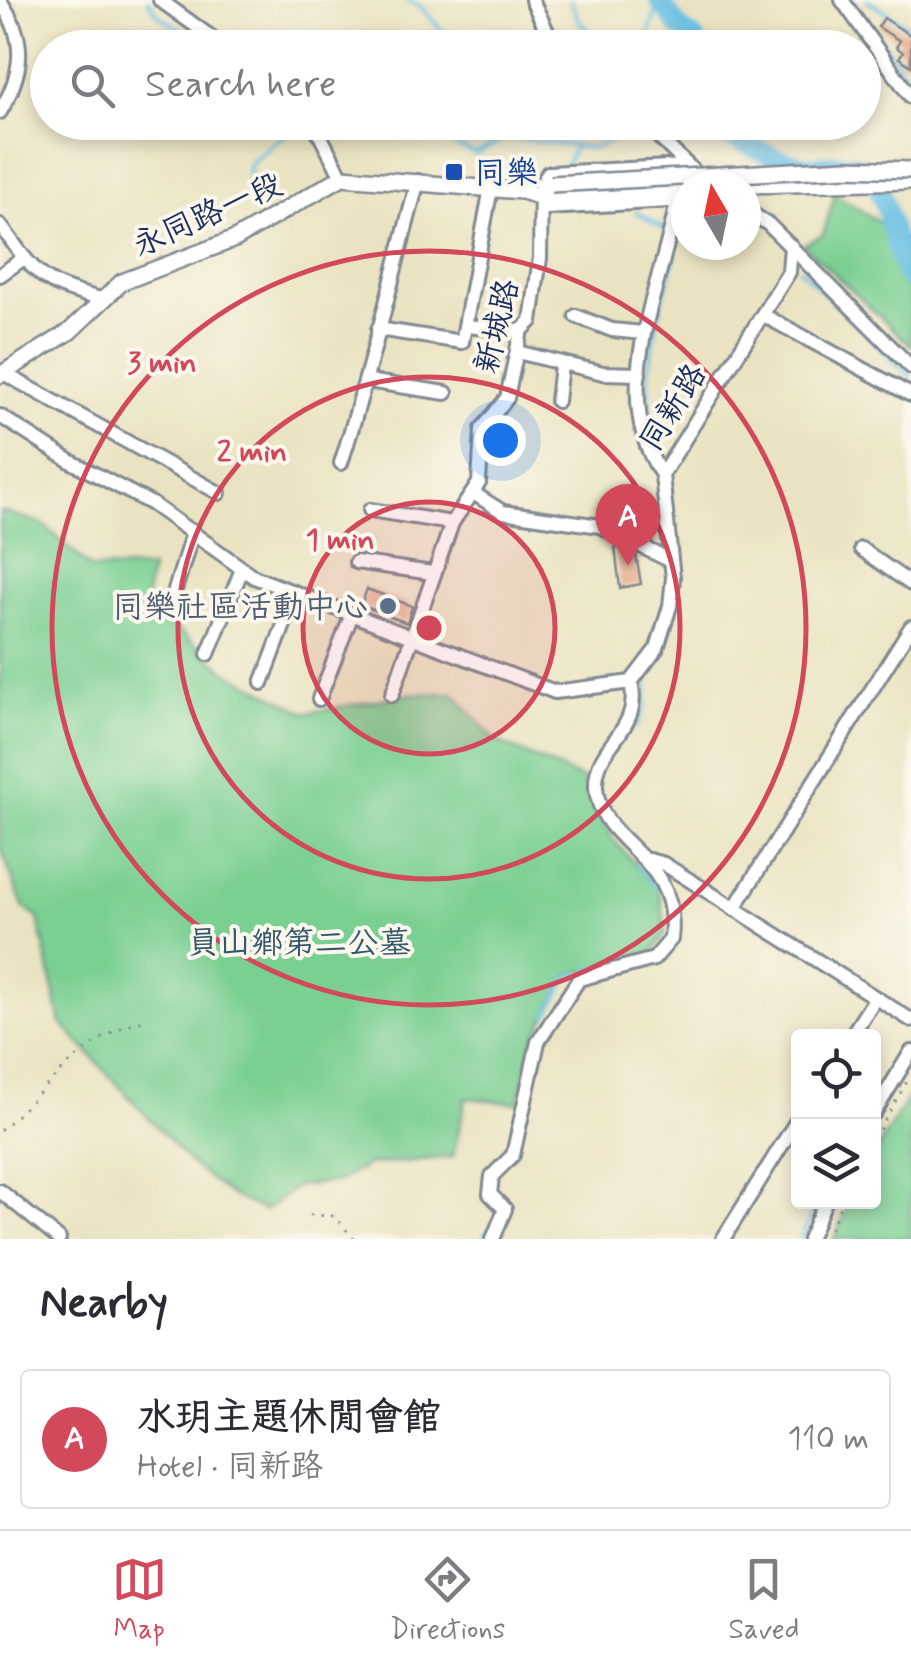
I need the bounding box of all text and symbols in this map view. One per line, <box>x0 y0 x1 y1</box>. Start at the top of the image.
search box <box>30 30 881 140</box>
icon: search <box>65 58 120 113</box>
text: Search here <box>145 61 336 110</box>
place label: 同樂 <box>474 153 538 195</box>
marker: 同樂 <box>443 161 465 183</box>
street label: 永同路一段 <box>126 164 289 268</box>
north arrow <box>671 170 761 260</box>
street label: 新城路 <box>466 275 530 378</box>
text: 3 min <box>127 344 197 383</box>
street label: 同新路 <box>630 356 717 460</box>
your location <box>475 415 526 466</box>
text: 2 min <box>217 433 287 472</box>
pin: A <box>596 484 660 566</box>
text: 1 min <box>305 521 375 560</box>
place label: 同樂社區活動中心 <box>112 587 368 629</box>
marker: 同樂社區活動中心 <box>377 595 399 617</box>
centre of rings <box>411 610 447 646</box>
park label: 員山鄉第二公墓 <box>187 923 411 965</box>
map controls <box>791 1029 881 1209</box>
button: locate <box>791 1029 881 1119</box>
button: layers <box>791 1119 881 1209</box>
text: Nearby <box>40 1277 168 1332</box>
text: 水玥主題休閒會館 <box>137 1394 441 1443</box>
text: A <box>64 1418 85 1460</box>
text: 110 m <box>788 1418 869 1460</box>
text: Hotel · 同新路 <box>137 1446 323 1488</box>
tab: Map <box>112 1552 167 1649</box>
tab: Directions <box>390 1552 505 1649</box>
tab: Saved <box>729 1552 799 1649</box>

